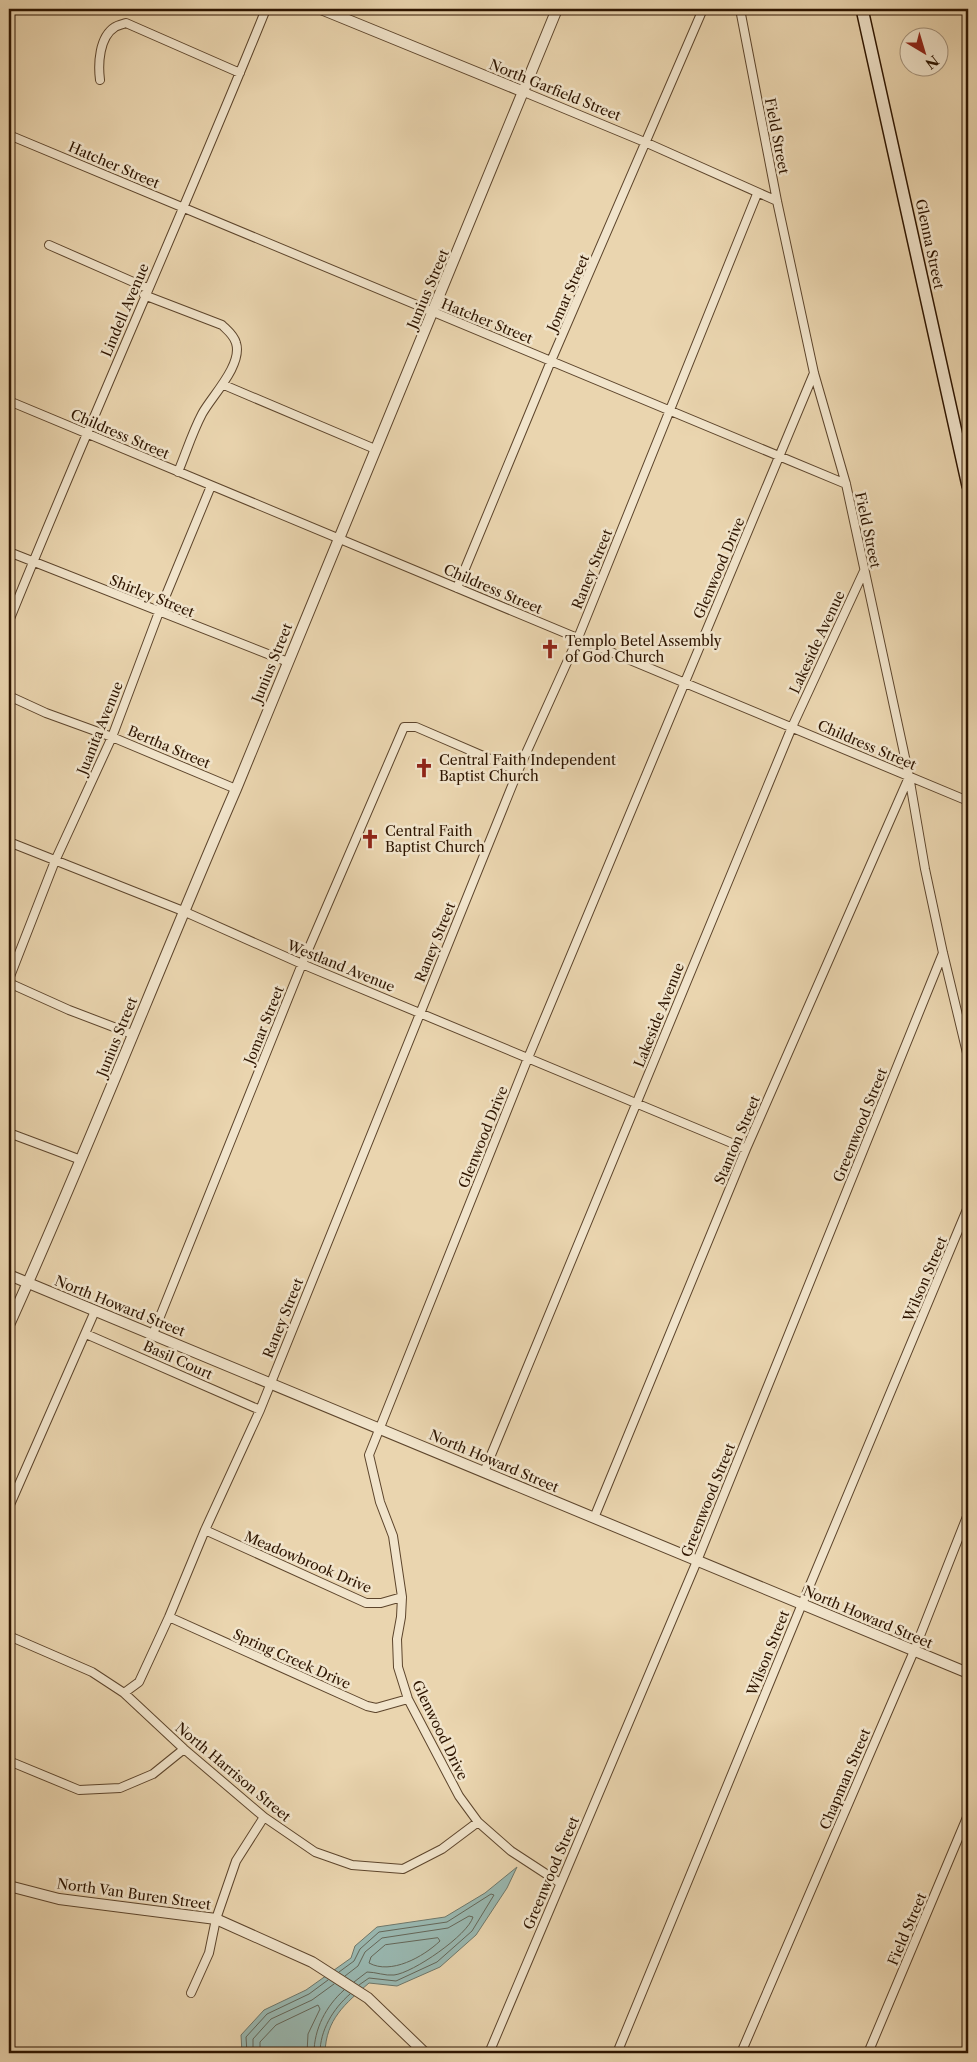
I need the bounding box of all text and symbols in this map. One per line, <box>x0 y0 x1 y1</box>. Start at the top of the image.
north arrow <box>900 28 950 78</box>
text: N <box>922 51 942 73</box>
street label: North Garfield Street <box>487 55 624 125</box>
street label: Field Street <box>761 96 793 176</box>
street label: Hatcher Street <box>66 138 162 192</box>
street label: Glenna Street <box>912 197 948 291</box>
street label: Junius Street <box>402 247 453 333</box>
street label: Jomar Street <box>542 251 593 336</box>
street label: Lindell Avenue <box>97 260 153 359</box>
street label: Hatcher Street <box>439 294 535 348</box>
street label: Childress Street <box>68 405 172 463</box>
street label: Field Street <box>851 490 885 570</box>
street label: Glenwood Drive <box>689 514 749 622</box>
street label: Raney Street <box>568 526 616 612</box>
street label: Childress Street <box>441 560 545 618</box>
street label: Shirley Street <box>107 571 197 621</box>
street label: Lakeside Avenue <box>785 587 849 696</box>
street label: Junius Street <box>247 620 296 707</box>
place label: Templo Betel Assembly of God Church <box>565 632 722 666</box>
church icon: Templo Betel Assembly of God Church <box>539 638 561 660</box>
street label: Juanita Avenue <box>72 679 127 779</box>
street label: Childress Street <box>815 716 919 774</box>
street label: Bertha Street <box>125 722 213 772</box>
place label: Central Faith Independent Baptist Church <box>439 751 616 785</box>
church icon: Central Faith Independent Baptist Church <box>413 757 435 779</box>
place label: Central Faith Baptist Church <box>385 822 485 856</box>
church icon: Central Faith Baptist Church <box>359 828 381 850</box>
street label: Raney Street <box>411 899 459 985</box>
street label: Westland Avenue <box>284 936 398 996</box>
street label: Lakeside Avenue <box>630 960 688 1070</box>
street label: Jomar Street <box>239 983 288 1069</box>
street label: Junius Street <box>92 994 141 1081</box>
street label: Greenwood Street <box>829 1065 891 1185</box>
street label: Glenwood Drive <box>454 1083 512 1191</box>
street label: Stanton Street <box>710 1093 764 1187</box>
street label: Wilson Street <box>899 1234 951 1325</box>
street label: North Howard Street <box>52 1272 188 1340</box>
street label: Raney Street <box>259 1275 307 1361</box>
street label: Basil Court <box>140 1337 216 1383</box>
street label: North Howard Street <box>426 1426 562 1496</box>
street label: Greenwood Street <box>677 1440 739 1560</box>
street label: Meadowbrook Drive <box>242 1527 375 1597</box>
street label: North Howard Street <box>800 1582 936 1652</box>
street label: Wilson Street <box>742 1608 793 1699</box>
street label: Spring Creek Drive <box>230 1625 354 1693</box>
street label: Glenwood Drive <box>408 1677 472 1783</box>
street label: North Harrison Street <box>172 1718 294 1826</box>
street label: Chapman Street <box>816 1726 874 1832</box>
street label: Greenwood Street <box>519 1814 583 1932</box>
street label: North Van Buren Street <box>56 1874 212 1914</box>
street label: Field Street <box>884 1890 930 1968</box>

